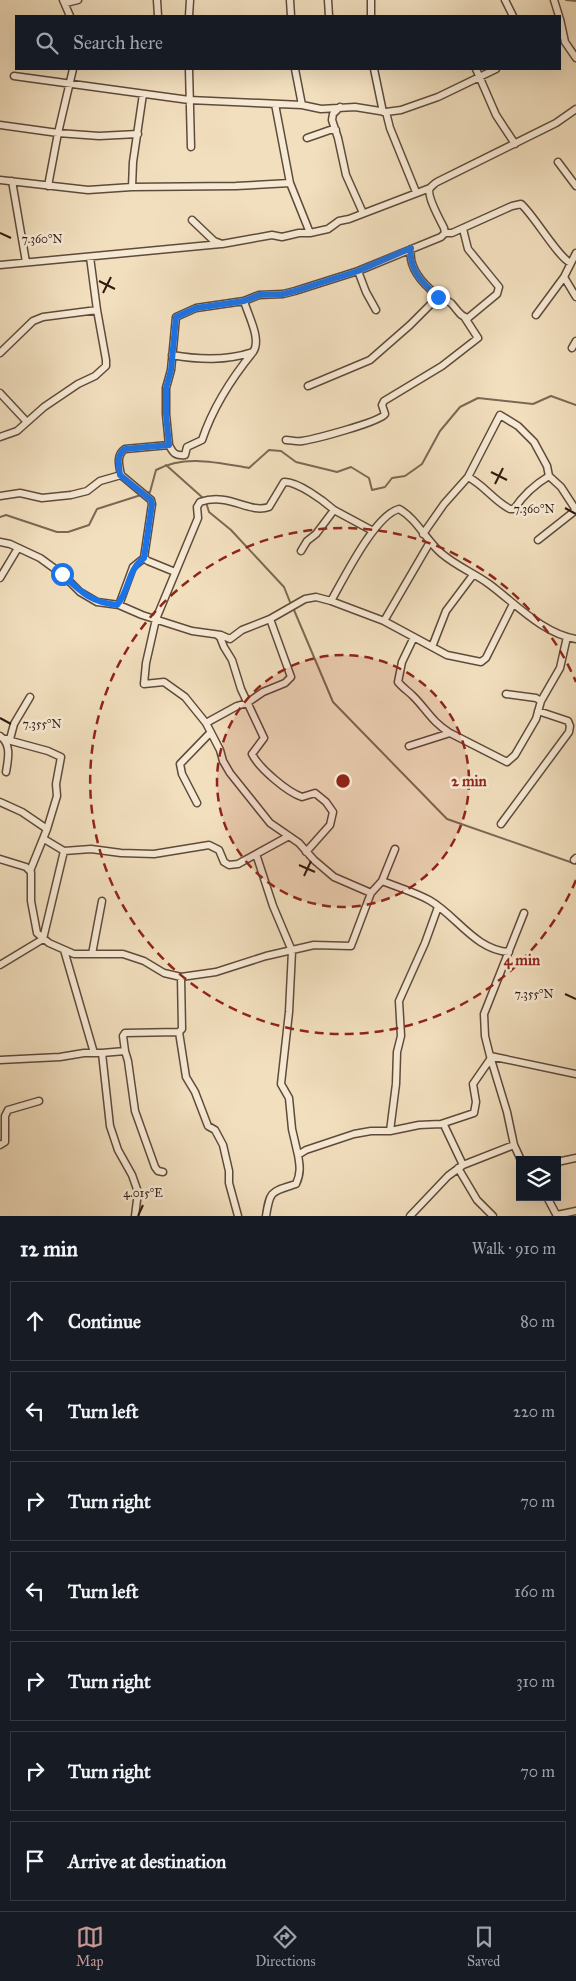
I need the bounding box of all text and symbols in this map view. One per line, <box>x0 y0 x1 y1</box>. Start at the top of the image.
search box <box>15 15 561 70</box>
icon: search <box>33 29 61 57</box>
text: Search here <box>73 31 163 54</box>
text: 7.360°N <box>21 232 63 246</box>
route end <box>427 286 450 309</box>
text: 7.360°N <box>513 502 555 516</box>
route start <box>51 563 74 586</box>
text: 7.355°N <box>22 717 62 731</box>
centre of rings <box>334 772 352 790</box>
text: 2 min <box>451 772 488 790</box>
text: 4 min <box>504 951 541 970</box>
text: 7.355°N <box>514 987 554 1001</box>
map controls <box>516 1156 561 1201</box>
button: layers <box>516 1156 561 1201</box>
text: 4.015°E <box>123 1186 163 1200</box>
text: 12 min <box>20 1236 78 1262</box>
text: Walk · 910 m <box>472 1239 556 1258</box>
icon: ahead <box>21 1307 49 1335</box>
text: Continue <box>68 1310 141 1333</box>
text: 80 m <box>520 1312 555 1331</box>
icon: left <box>21 1397 49 1425</box>
text: Turn left <box>68 1400 138 1423</box>
text: 220 m <box>513 1402 555 1421</box>
icon: right <box>21 1487 49 1515</box>
text: Turn right <box>68 1490 151 1513</box>
text: 70 m <box>520 1492 555 1511</box>
icon: left <box>21 1577 49 1605</box>
text: Turn left <box>68 1580 138 1603</box>
text: 160 m <box>514 1582 555 1601</box>
icon: right <box>21 1667 49 1695</box>
text: Turn right <box>68 1670 151 1693</box>
text: 310 m <box>516 1672 555 1691</box>
icon: right <box>21 1757 49 1785</box>
text: Turn right <box>68 1760 151 1783</box>
text: 70 m <box>520 1762 555 1781</box>
icon: arrive <box>21 1847 49 1875</box>
text: Arrive at destination <box>68 1850 226 1873</box>
tab: Map <box>76 1923 104 1970</box>
tab: Directions <box>255 1923 316 1970</box>
tab: Saved <box>467 1923 500 1970</box>

